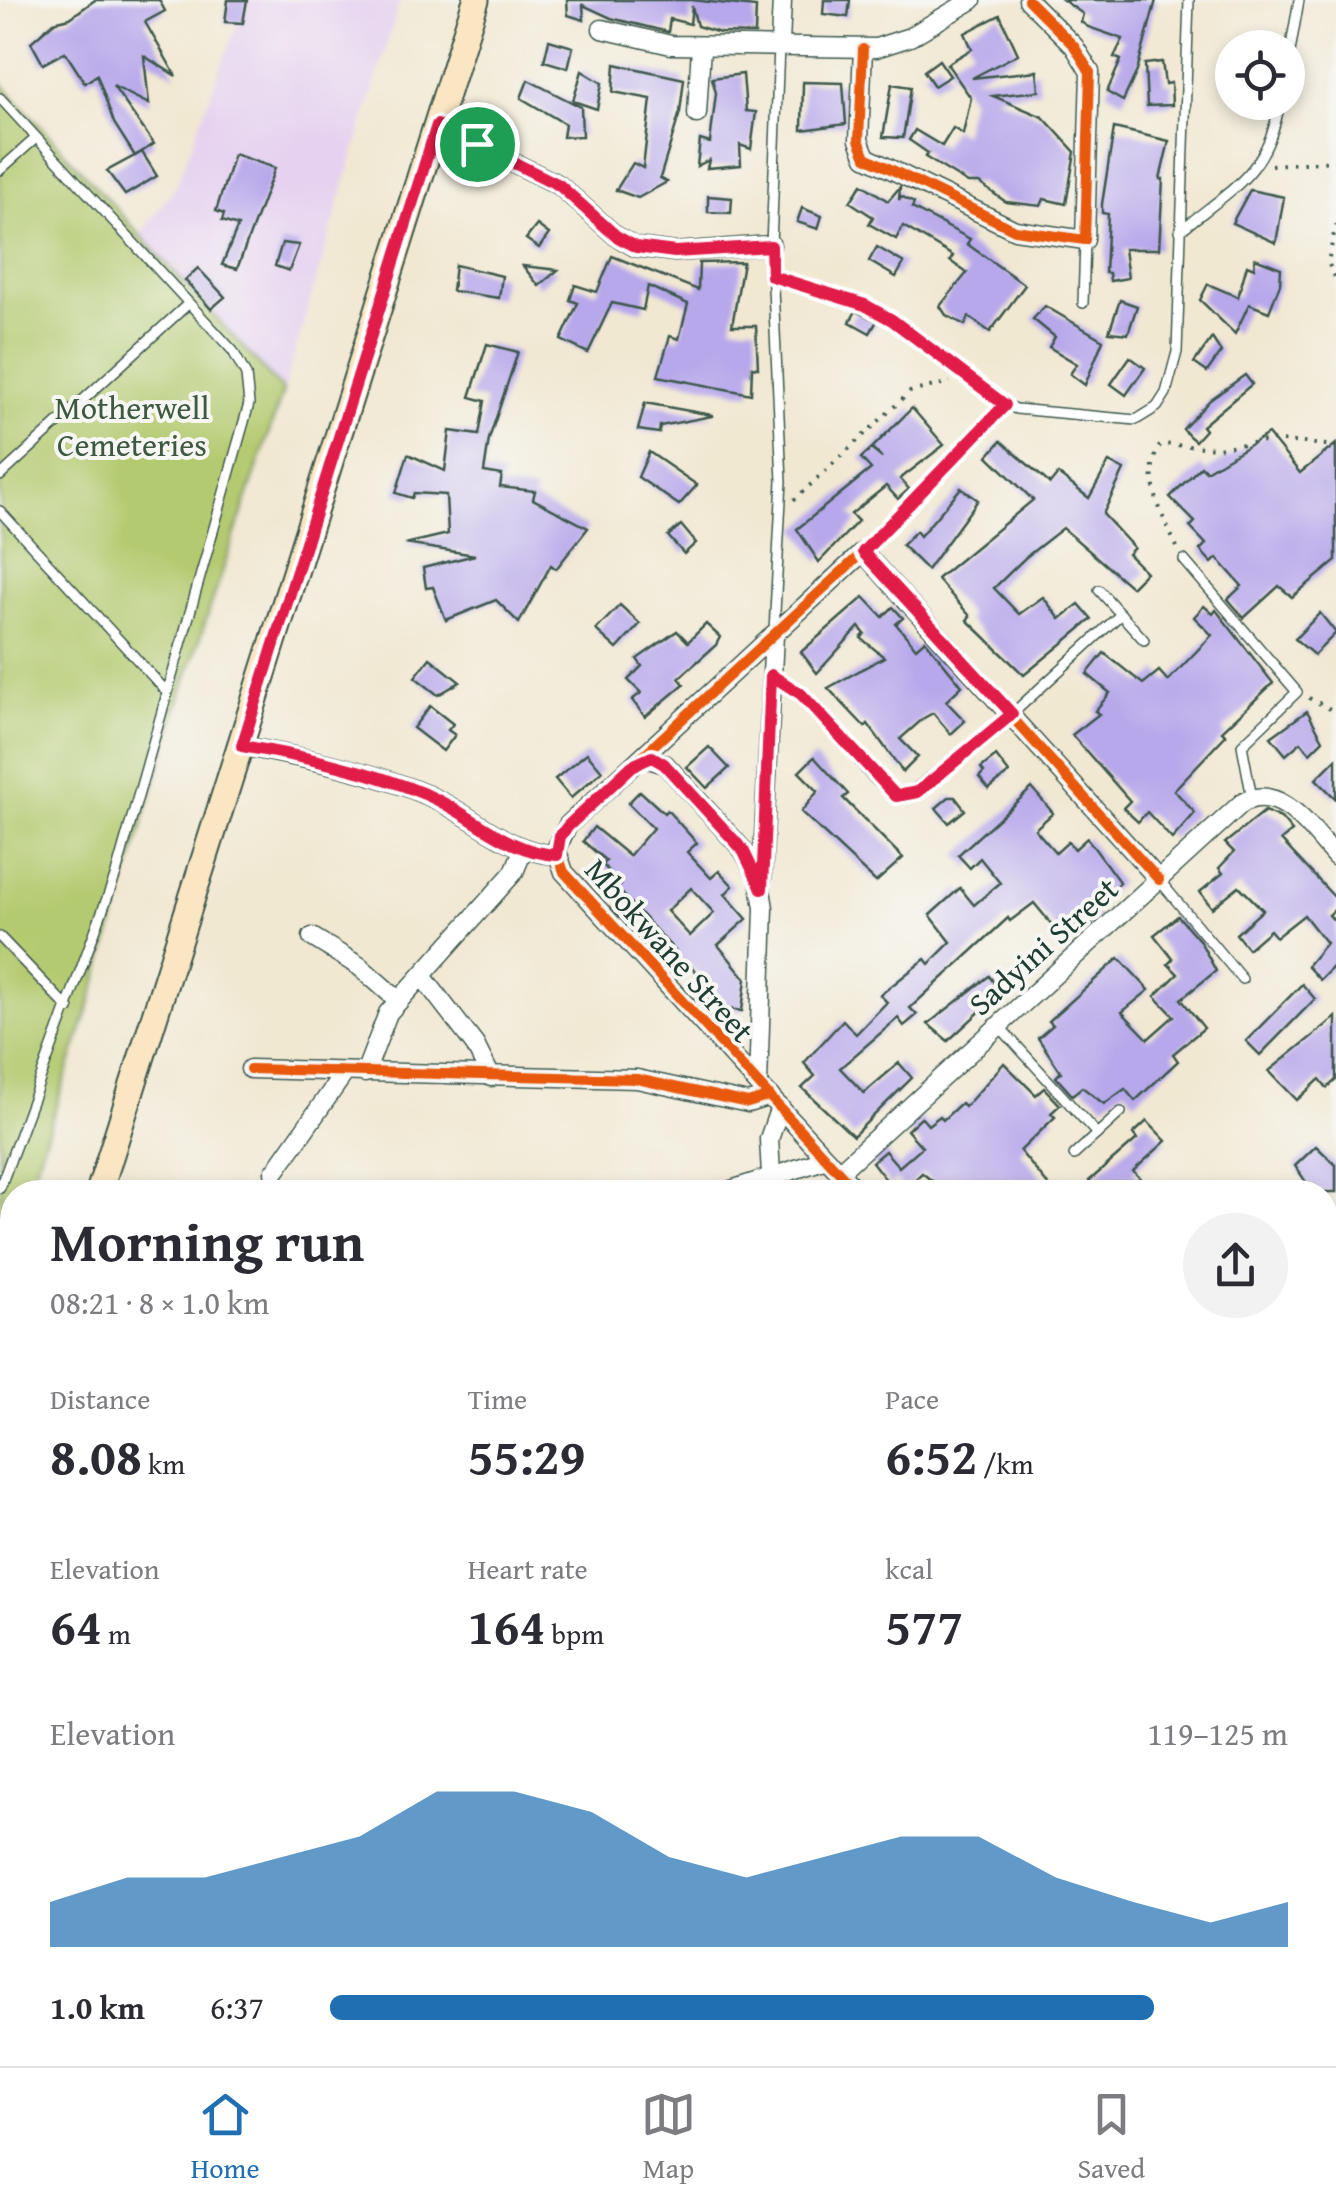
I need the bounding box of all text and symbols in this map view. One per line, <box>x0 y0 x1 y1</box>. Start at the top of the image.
map controls <box>1215 30 1305 120</box>
button: locate <box>1215 30 1305 120</box>
pin <box>435 102 520 187</box>
icon: arrive <box>450 117 505 172</box>
park label: Motherwell Cemeteries <box>54 384 210 468</box>
street label: Mbokwane Street <box>574 847 766 1053</box>
street label: Sadyini Street <box>958 866 1128 1026</box>
text: Morning run <box>50 1201 364 1281</box>
button: share <box>1183 1213 1288 1318</box>
text: 08:21 · 8 × 1.0 km <box>50 1279 269 1326</box>
text: Distance <box>50 1378 150 1419</box>
text: Time <box>468 1378 527 1419</box>
text: Pace <box>885 1378 939 1419</box>
text: 8.08 <box>50 1419 142 1492</box>
text: 55:29 <box>468 1419 585 1492</box>
text: 6:52 <box>885 1419 977 1492</box>
text: km <box>142 1443 185 1484</box>
text: /km <box>977 1443 1034 1484</box>
text: Elevation <box>50 1548 160 1589</box>
text: Heart rate <box>468 1548 588 1589</box>
text: kcal <box>885 1548 933 1589</box>
text: 64 <box>50 1589 102 1662</box>
text: 164 <box>468 1589 545 1662</box>
text: 577 <box>885 1589 963 1662</box>
text: m <box>102 1613 131 1654</box>
text: bpm <box>545 1613 604 1654</box>
text: Elevation <box>50 1710 175 1757</box>
text: 119–125 m <box>1147 1710 1288 1757</box>
text: 1.0 km <box>50 1984 145 2031</box>
text: 6:37 <box>210 1984 264 2031</box>
tab: Home <box>191 2087 260 2188</box>
tab: Map <box>641 2087 696 2188</box>
tab: Saved <box>1077 2087 1145 2188</box>

